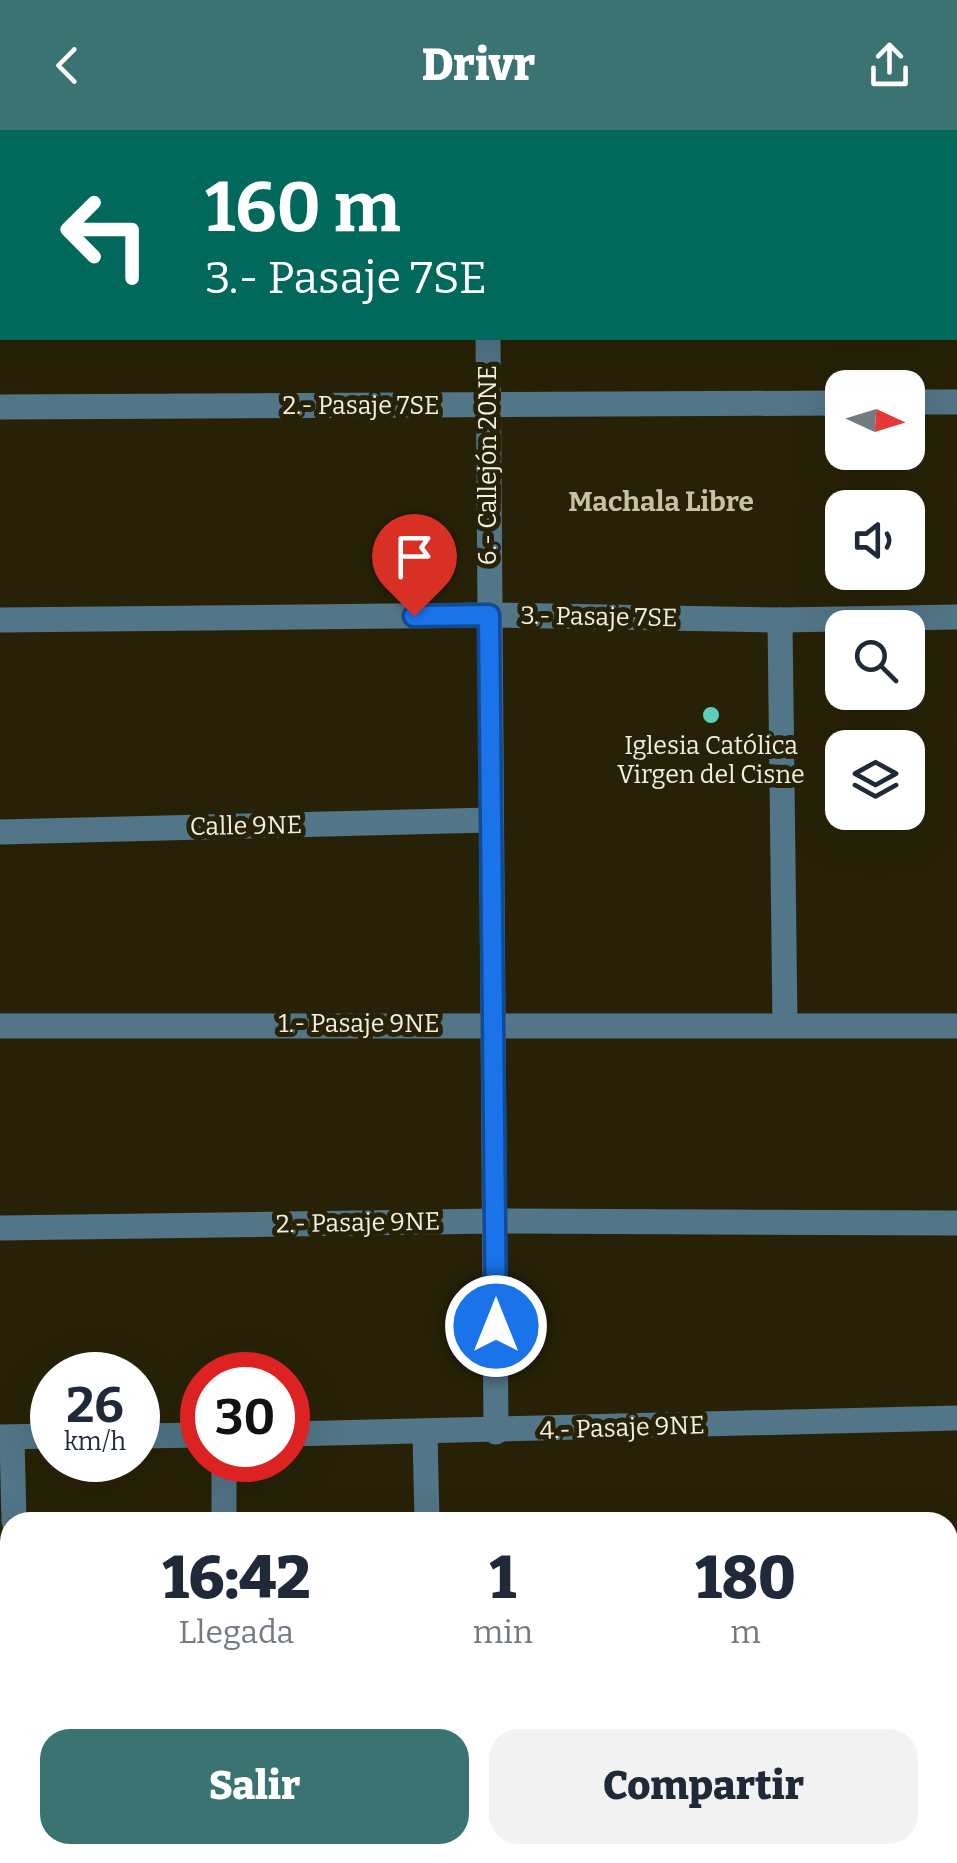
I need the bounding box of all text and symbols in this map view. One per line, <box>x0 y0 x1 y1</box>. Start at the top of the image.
icon: back <box>40 38 95 93</box>
text: Drivr <box>422 38 535 92</box>
icon: share <box>862 38 917 93</box>
text: 160 m <box>205 166 400 250</box>
icon: left <box>40 170 170 300</box>
text: 3.- Pasaje 7SE <box>205 251 487 305</box>
street label: 6.- Callejón 20NE <box>473 365 503 565</box>
north arrow <box>825 370 925 470</box>
map controls <box>825 370 925 830</box>
street label: 2.- Pasaje 7SE <box>282 391 440 421</box>
district label: Machala Libre <box>568 485 754 518</box>
button: sound <box>825 490 925 590</box>
pin <box>372 514 457 617</box>
icon: arrive <box>387 529 442 584</box>
street label: 3.- Pasaje 7SE <box>520 601 678 633</box>
button: search <box>825 610 925 710</box>
marker: Iglesia Católica Virgen del Cisne <box>700 704 722 726</box>
button: layers <box>825 730 925 830</box>
place label: Iglesia Católica Virgen del Cisne <box>617 731 805 790</box>
street label: Calle 9NE <box>190 810 302 842</box>
street label: 1.- Pasaje 9NE <box>279 1009 439 1039</box>
street label: 2.- Pasaje 9NE <box>276 1207 440 1239</box>
position arrow <box>444 1274 548 1378</box>
speed limit sign: 30 <box>180 1352 310 1482</box>
text: 26 <box>66 1375 124 1435</box>
street label: 4.- Pasaje 9NE <box>539 1410 705 1446</box>
text: km/h <box>64 1427 126 1457</box>
text: 16:42 <box>162 1542 311 1614</box>
text: 1 <box>490 1542 516 1614</box>
text: 180 <box>695 1542 796 1614</box>
text: Llegada <box>179 1613 294 1651</box>
text: min <box>473 1613 533 1651</box>
text: m <box>730 1613 761 1651</box>
button: Salir <box>40 1729 469 1844</box>
button: Compartir <box>489 1729 918 1844</box>

